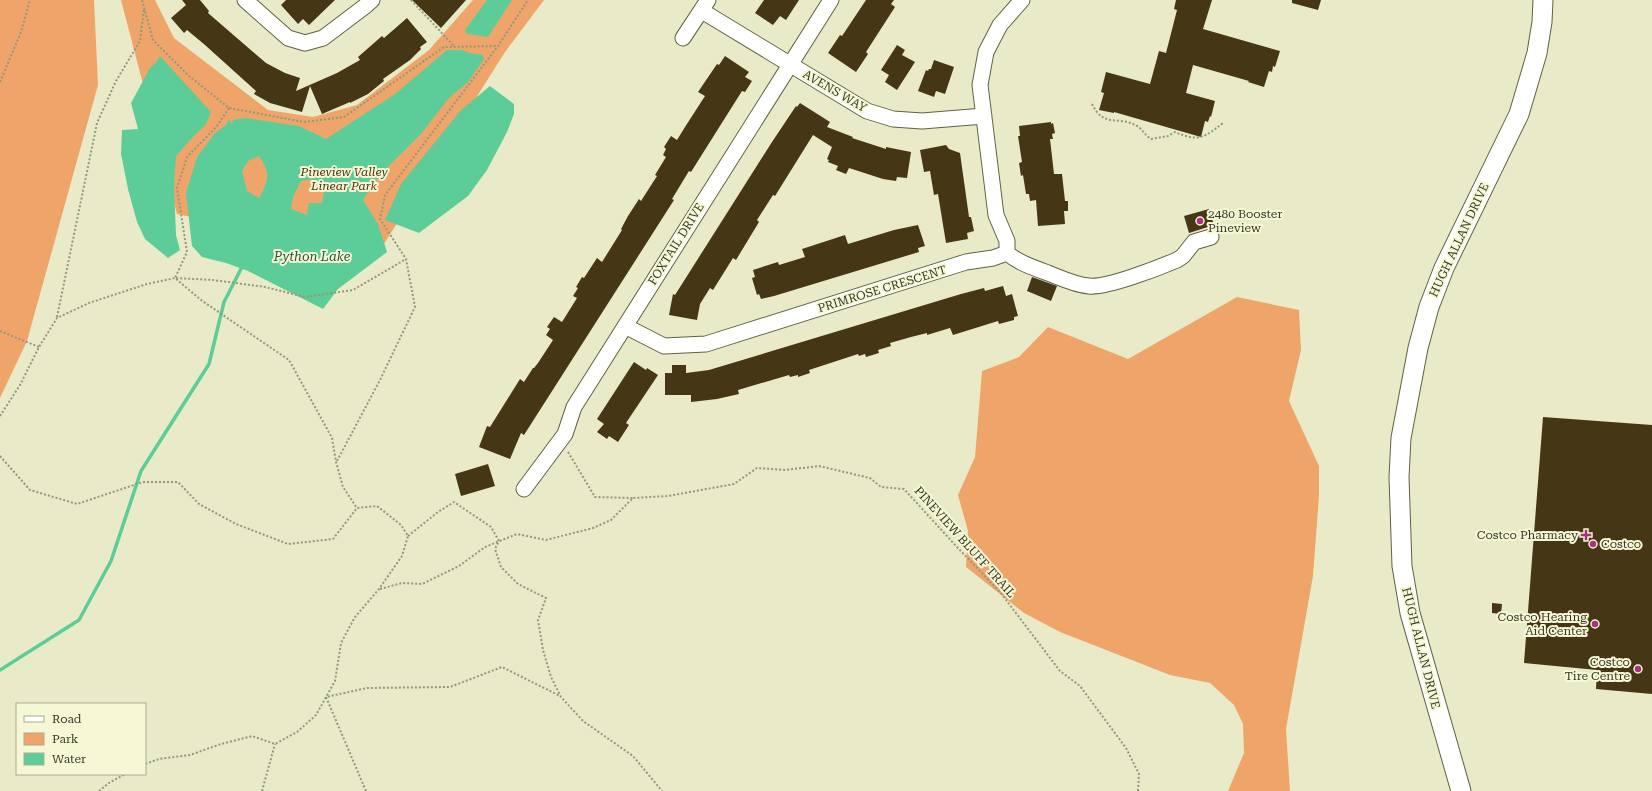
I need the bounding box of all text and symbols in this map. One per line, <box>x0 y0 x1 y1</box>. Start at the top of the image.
street label: AVENS WAY <box>801 67 870 115</box>
park label: Pineview Valley Linear Park <box>299 165 388 193</box>
street label: HUGH ALLAN DRIVE <box>1426 181 1492 299</box>
street label: FOXTAIL DRIVE <box>645 200 707 288</box>
place label: 2480 Booster Pineview <box>1208 207 1282 235</box>
marker: 2480 Booster Pineview <box>1195 216 1205 226</box>
water label: Python Lake <box>273 249 351 264</box>
street label: PRIMROSE CRESCENT <box>816 263 948 315</box>
street label: PINEVIEW BLUFF TRAIL <box>912 484 1018 600</box>
place label: Costco Pharmacy <box>1477 528 1579 542</box>
marker: Costco Pharmacy <box>1581 530 1591 540</box>
place label: Costco <box>1601 537 1641 551</box>
marker: Costco <box>1588 539 1598 549</box>
street label: HUGH ALLAN DRIVE <box>1399 586 1443 710</box>
place label: Costco Hearing Aid Center <box>1498 610 1587 638</box>
marker: Costco Hearing Aid Center <box>1590 619 1600 629</box>
place label: Costco Tire Centre <box>1565 655 1630 683</box>
marker: Costco Tire Centre <box>1633 664 1643 674</box>
legend <box>16 703 146 775</box>
text: Road <box>52 712 82 726</box>
text: Park <box>52 732 79 746</box>
text: Water <box>52 752 86 766</box>

